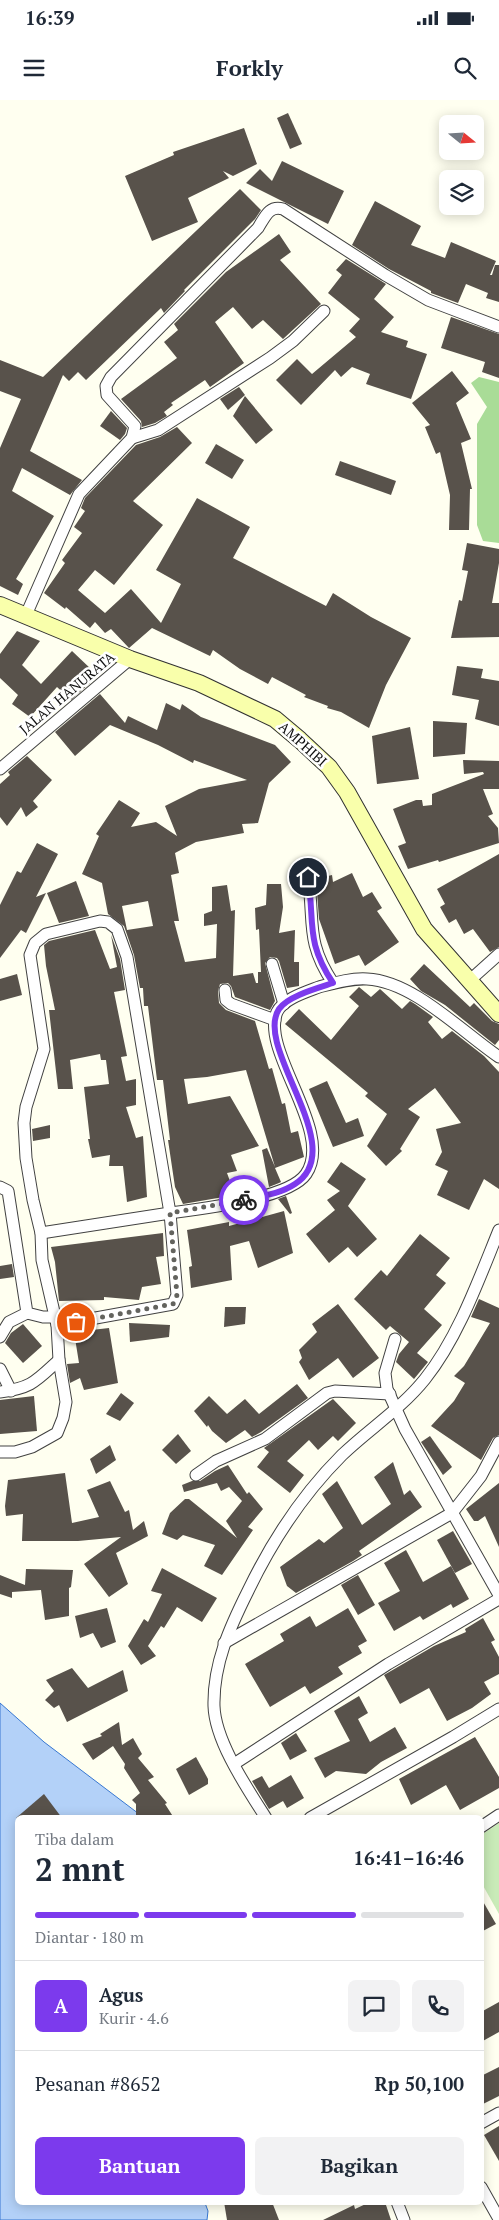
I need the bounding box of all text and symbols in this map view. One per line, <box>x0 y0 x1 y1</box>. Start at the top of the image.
text: 16:39 <box>25 5 74 30</box>
text: Forkly <box>216 53 283 82</box>
icon: menu <box>20 54 48 82</box>
icon: search <box>451 54 479 82</box>
north arrow <box>439 115 484 160</box>
map controls <box>439 115 484 215</box>
button: layers <box>439 170 484 215</box>
street label: JALAN HANURATA <box>15 647 119 738</box>
street label: AMPHIBI <box>275 717 332 770</box>
pin <box>287 856 329 898</box>
icon: home <box>294 863 322 891</box>
courier <box>219 1175 269 1225</box>
icon: bike <box>230 1186 258 1214</box>
pin <box>55 1301 97 1343</box>
icon: bag <box>62 1308 90 1336</box>
text: Tiba dalam <box>35 1828 114 1850</box>
text: 16:41–16:46 <box>353 1845 464 1870</box>
text: 2 mnt <box>35 1848 125 1890</box>
text: Diantar · 180 m <box>35 1926 144 1948</box>
button: chat <box>348 1980 400 2032</box>
button: phone <box>412 1980 464 2032</box>
text: Agus <box>99 1982 143 2007</box>
text: A <box>54 1993 68 2018</box>
text: Kurir · 4.6 <box>99 2007 169 2029</box>
text: Pesanan #8652 <box>35 2071 161 2096</box>
text: Rp 50,100 <box>375 2071 464 2096</box>
button: Bantuan <box>35 2137 245 2195</box>
button: Bagikan <box>255 2137 464 2195</box>

